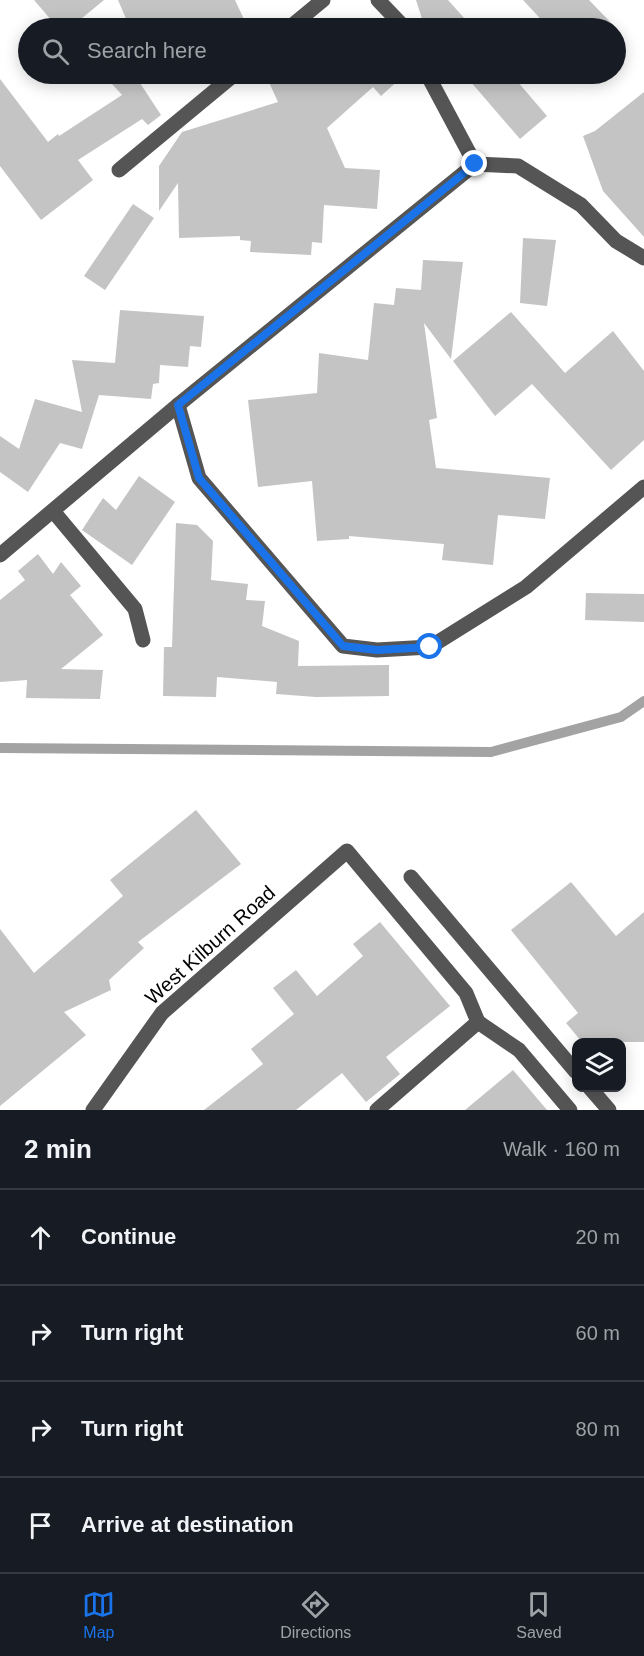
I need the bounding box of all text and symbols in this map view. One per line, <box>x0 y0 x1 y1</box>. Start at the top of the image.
search box <box>18 18 626 84</box>
icon: search <box>39 35 72 68</box>
text: Search here <box>87 38 207 63</box>
route end <box>461 150 487 176</box>
route start <box>416 633 442 659</box>
street label: West Kilburn Road <box>141 881 279 1009</box>
map controls <box>572 1038 626 1092</box>
button: layers <box>572 1038 626 1092</box>
text: 2 min <box>24 1134 92 1164</box>
text: Walk · 160 m <box>503 1138 620 1160</box>
icon: ahead <box>24 1221 57 1254</box>
text: Continue <box>81 1224 176 1249</box>
text: 20 m <box>576 1226 620 1248</box>
icon: right <box>24 1317 57 1350</box>
text: Turn right <box>81 1320 183 1345</box>
text: 60 m <box>576 1322 620 1344</box>
icon: right <box>24 1413 57 1446</box>
text: Turn right <box>81 1416 183 1441</box>
text: 80 m <box>576 1418 620 1440</box>
icon: arrive <box>24 1509 57 1542</box>
text: Arrive at destination <box>81 1512 294 1537</box>
tab: Map <box>82 1588 115 1642</box>
tab: Directions <box>280 1588 351 1642</box>
tab: Saved <box>516 1588 562 1642</box>

